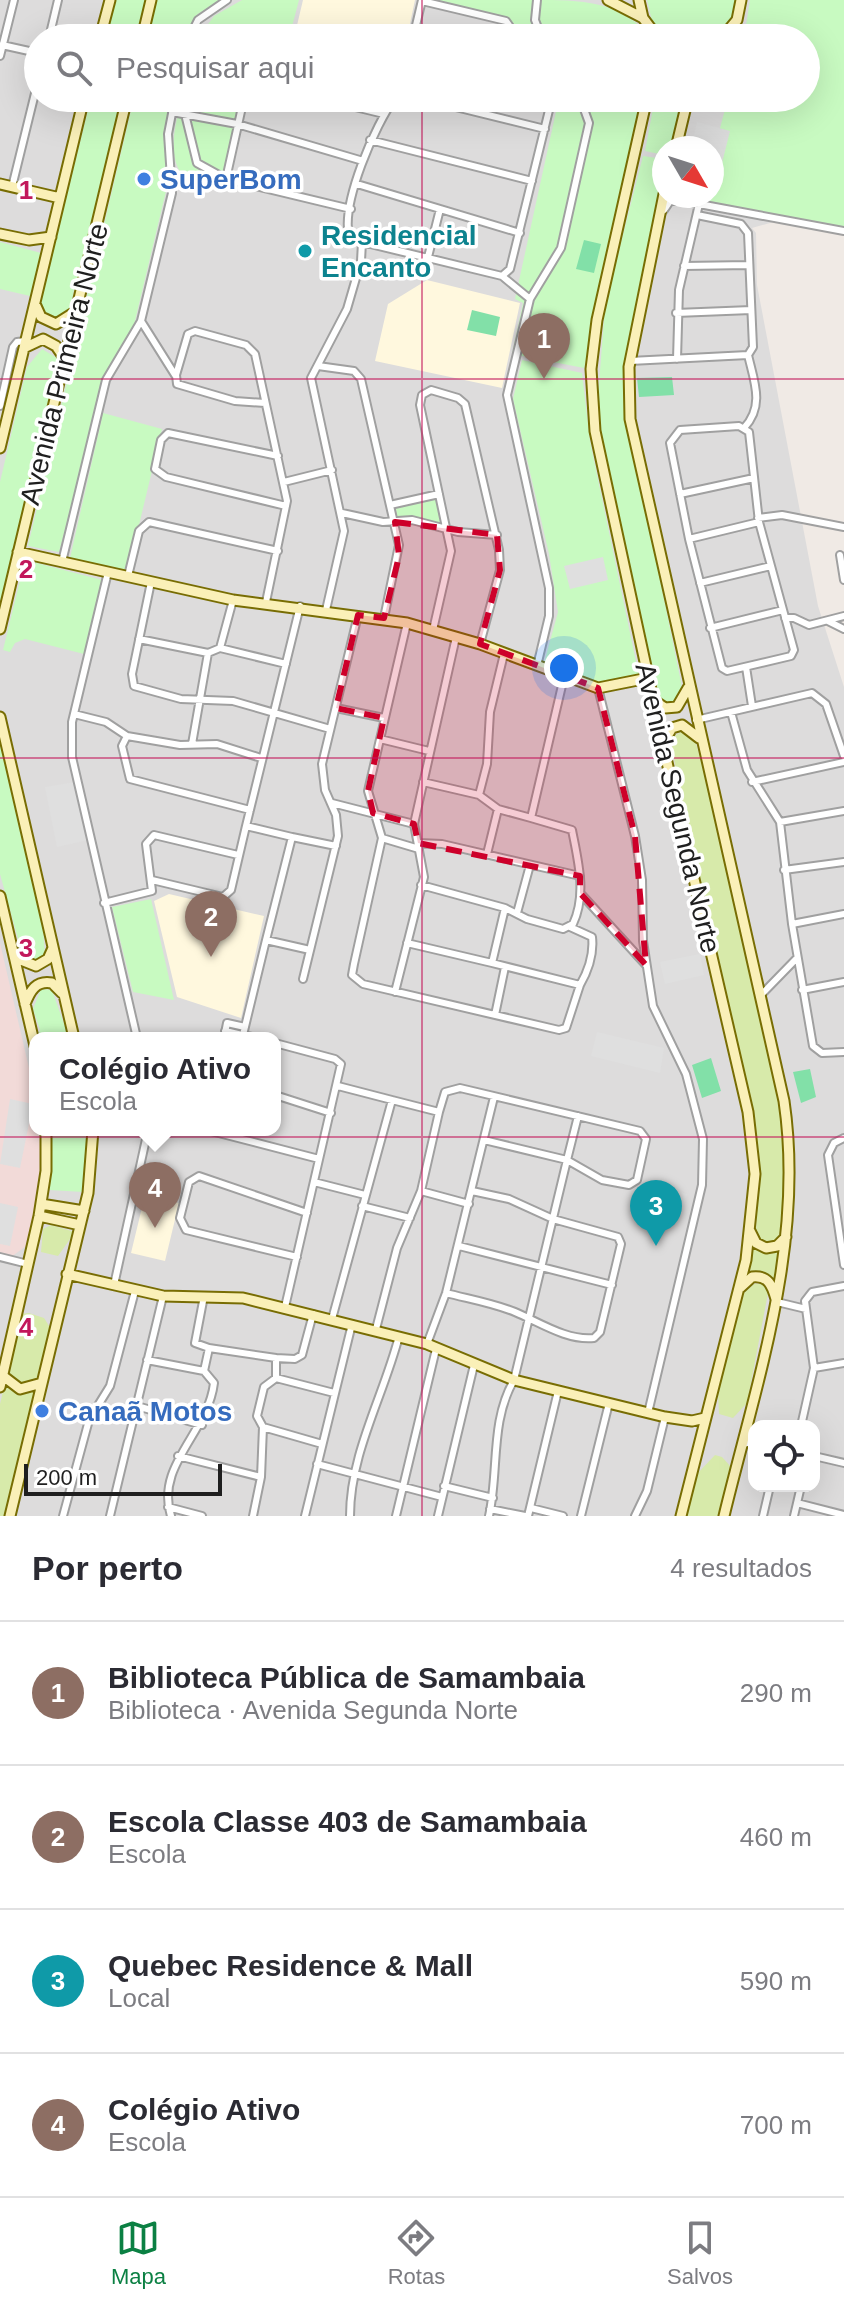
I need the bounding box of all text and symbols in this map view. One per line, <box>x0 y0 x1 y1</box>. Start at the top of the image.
search box <box>24 24 820 112</box>
icon: search <box>52 46 96 90</box>
text: Pesquisar aqui <box>116 51 314 84</box>
north arrow <box>652 136 724 208</box>
place label: SuperBom <box>160 164 302 195</box>
marker: SuperBom <box>135 170 153 188</box>
text: 1 <box>19 175 33 205</box>
street label: Avenida Primeira Norte <box>14 220 114 508</box>
place label: Residencial Encanto <box>321 220 477 283</box>
marker: Residencial Encanto <box>296 242 314 260</box>
pin: 1 <box>518 313 570 379</box>
text: 2 <box>19 554 33 584</box>
your location <box>544 648 584 688</box>
street label: Avenida Segunda Norte <box>630 660 726 956</box>
pin: 2 <box>185 891 237 957</box>
text: 3 <box>19 933 33 963</box>
popup <box>29 1032 281 1136</box>
text: Colégio Ativo <box>59 1052 251 1085</box>
text: Escola <box>59 1086 137 1116</box>
pin: 4 <box>129 1162 181 1228</box>
pin: 3 <box>630 1180 682 1246</box>
text: 4 <box>19 1312 34 1342</box>
place label: Canaã Motos <box>58 1396 232 1427</box>
marker: Canaã Motos <box>33 1402 51 1420</box>
map controls <box>748 1420 820 1492</box>
button: locate <box>748 1420 820 1492</box>
scale bar <box>24 1460 222 1496</box>
text: 200 m <box>36 1465 97 1490</box>
text: Por perto <box>32 1549 183 1587</box>
text: 4 resultados <box>670 1553 812 1583</box>
text: Biblioteca Pública de Samambaia <box>108 1661 585 1694</box>
text: 1 <box>51 1678 65 1708</box>
text: 290 m <box>740 1678 812 1708</box>
text: Biblioteca · Avenida Segunda Norte <box>108 1695 518 1725</box>
text: Escola Classe 403 de Samambaia <box>108 1805 587 1838</box>
text: 2 <box>51 1822 65 1852</box>
text: 460 m <box>740 1822 812 1852</box>
text: Escola <box>108 1839 186 1869</box>
text: Quebec Residence & Mall <box>108 1949 473 1982</box>
text: 3 <box>51 1966 65 1996</box>
text: 590 m <box>740 1966 812 1996</box>
text: Local <box>108 1983 170 2013</box>
text: Colégio Ativo <box>108 2093 300 2126</box>
text: 4 <box>51 2110 65 2140</box>
text: 700 m <box>740 2110 812 2140</box>
text: Escola <box>108 2127 186 2157</box>
tab: Mapa <box>111 2216 166 2290</box>
tab: Rotas <box>388 2216 445 2290</box>
tab: Salvos <box>667 2216 733 2290</box>

